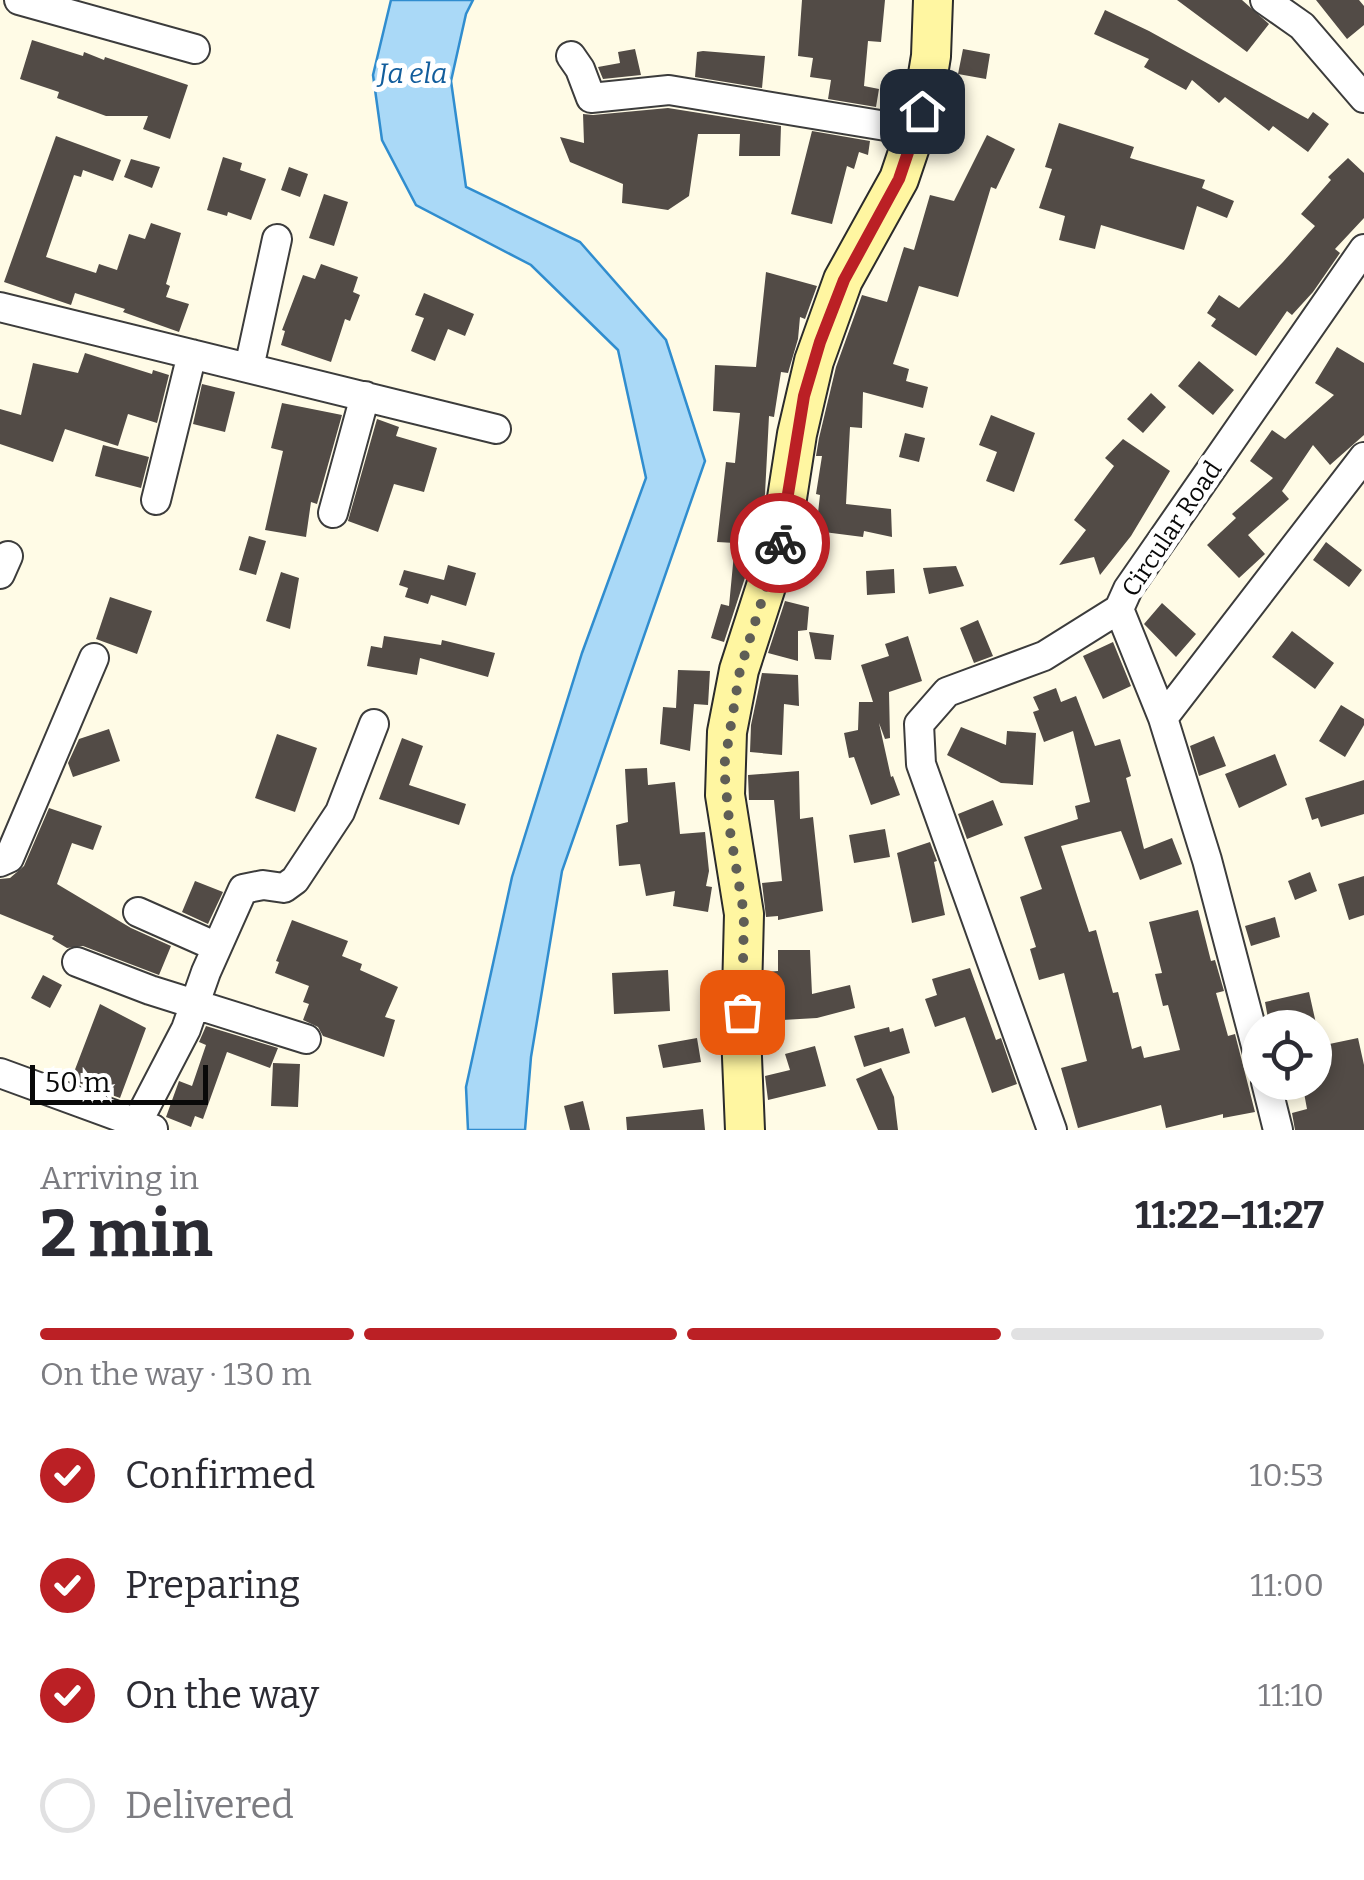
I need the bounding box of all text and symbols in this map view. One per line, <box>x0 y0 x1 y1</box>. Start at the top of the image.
water label: Ja ela <box>376 57 447 90</box>
pin <box>880 69 965 154</box>
icon: home <box>895 84 950 139</box>
street label: Circular Road <box>1116 456 1228 602</box>
courier <box>730 493 830 593</box>
icon: bike <box>753 516 808 571</box>
pin <box>700 970 785 1055</box>
icon: bag <box>715 985 770 1040</box>
map controls <box>1242 1010 1332 1100</box>
button: locate <box>1242 1010 1332 1100</box>
scale bar <box>30 1060 208 1104</box>
text: 50 m <box>45 1066 110 1099</box>
text: Arriving in <box>40 1159 199 1197</box>
text: 11:22–11:27 <box>1135 1192 1324 1238</box>
text: 2 min <box>40 1195 213 1273</box>
text: On the way · 130 m <box>40 1355 312 1393</box>
icon: check <box>40 1448 95 1503</box>
text: Confirmed <box>125 1452 315 1498</box>
text: 10:53 <box>1249 1456 1324 1494</box>
icon: check <box>40 1558 95 1613</box>
text: Preparing <box>125 1562 300 1608</box>
text: 11:00 <box>1250 1566 1324 1604</box>
icon: check <box>40 1668 95 1723</box>
text: On the way <box>125 1672 319 1718</box>
text: 11:10 <box>1258 1676 1324 1714</box>
text: Delivered <box>125 1782 294 1828</box>

